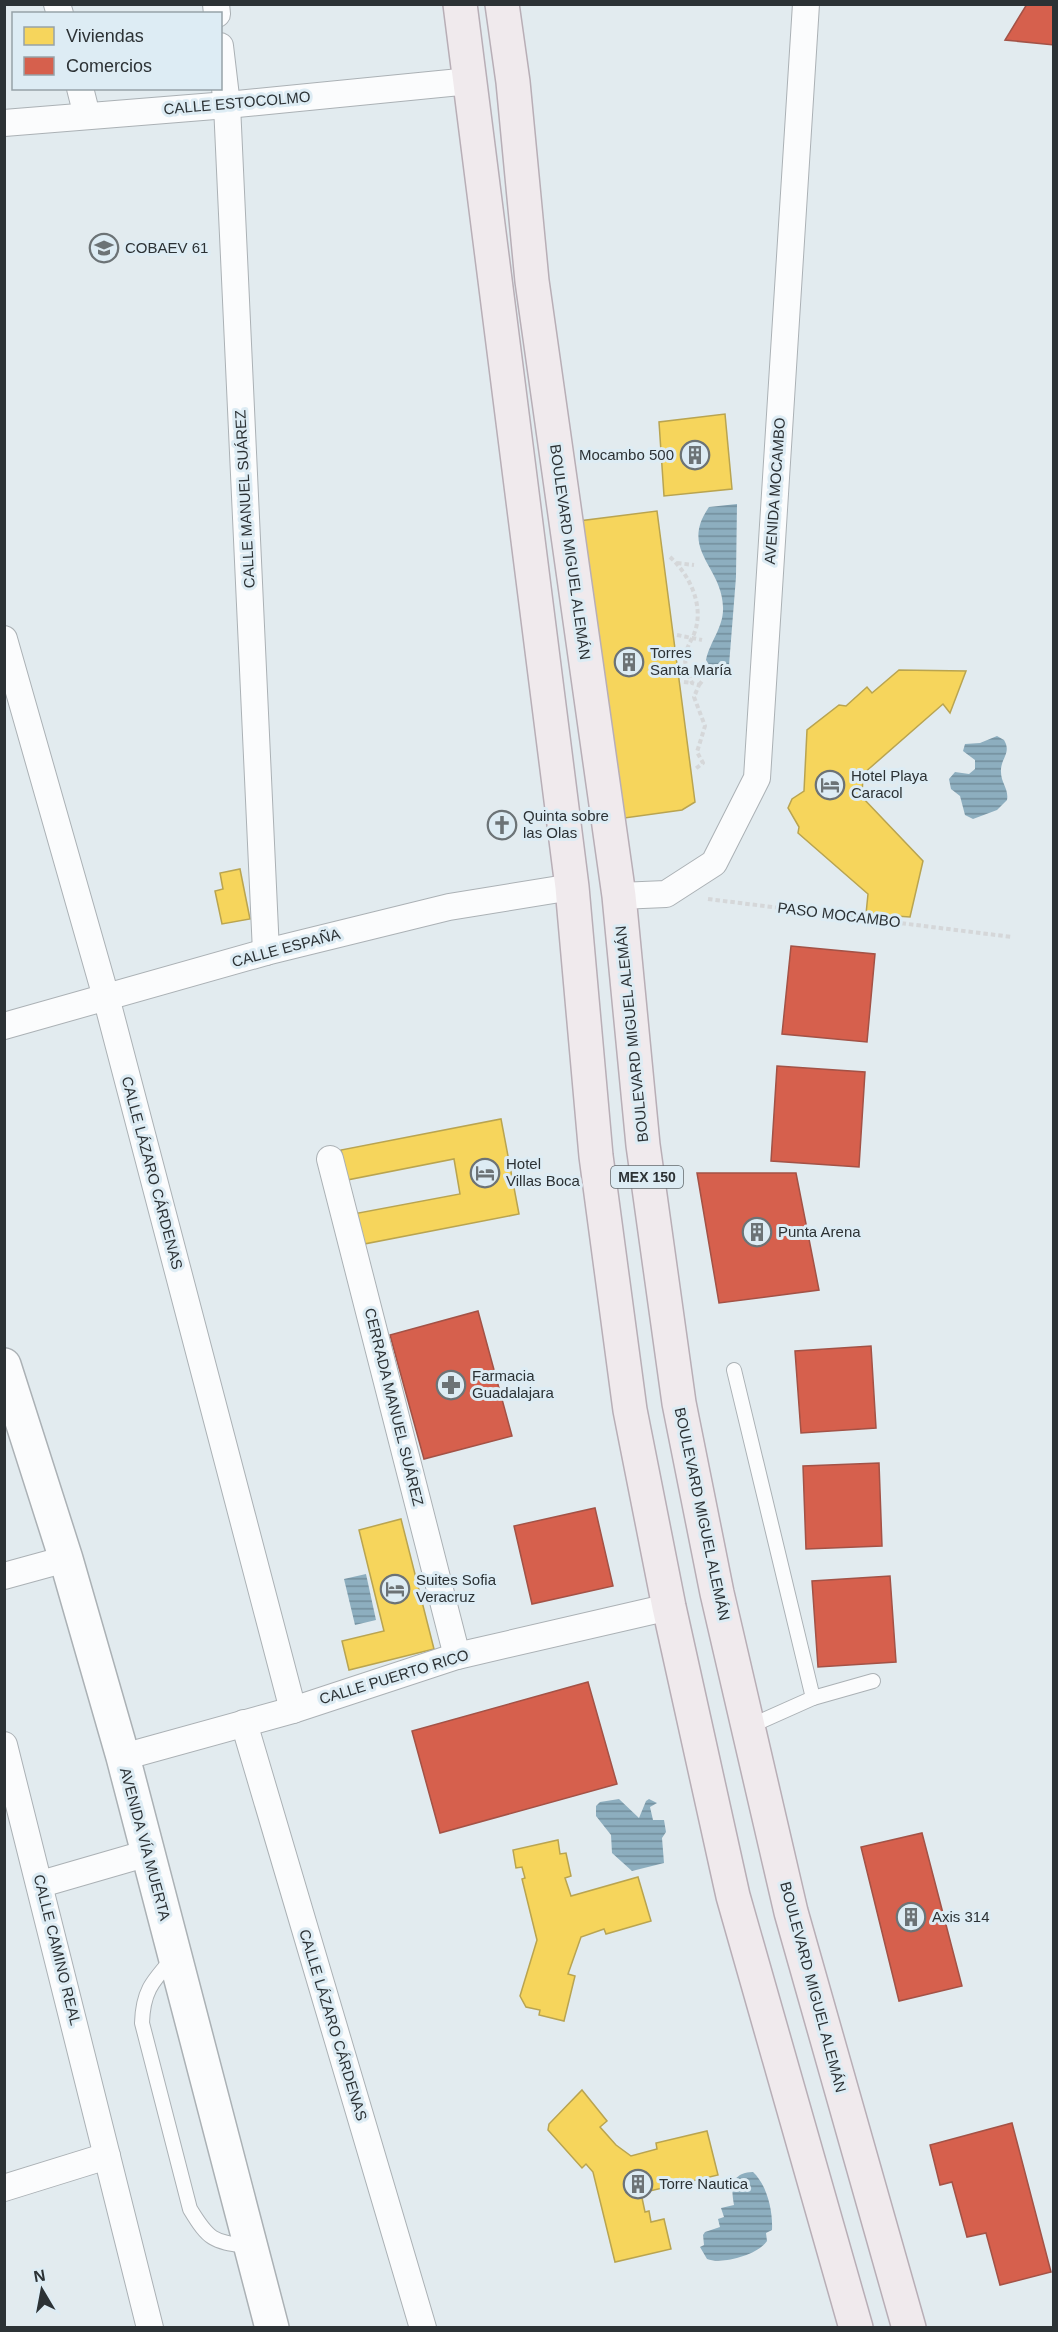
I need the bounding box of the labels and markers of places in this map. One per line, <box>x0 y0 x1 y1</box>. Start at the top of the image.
school or university icon: COBAEV 61 <box>88 232 120 264</box>
place label: COBAEV 61 <box>125 239 208 256</box>
building icon: Mocambo 500 <box>679 439 711 471</box>
place label: Mocambo 500 <box>579 446 674 463</box>
place label: Torres Santa María <box>650 644 732 678</box>
building icon: Torres Santa María <box>613 646 645 678</box>
place label: Hotel Playa Caracol <box>851 767 928 801</box>
hotel icon: Hotel Playa Caracol <box>814 769 846 801</box>
place label: Quinta sobre las Olas <box>523 807 609 841</box>
church icon: Quinta sobre las Olas <box>486 809 518 841</box>
place label: Hotel Villas Boca <box>506 1155 581 1189</box>
hotel icon: Hotel Villas Boca <box>469 1157 501 1189</box>
building icon: Punta Arena <box>741 1216 773 1248</box>
place label: Punta Arena <box>778 1223 861 1240</box>
place label: Farmacia Guadalajara <box>472 1367 554 1401</box>
pharmacy icon: Farmacia Guadalajara <box>435 1369 467 1401</box>
place label: Suites Sofia Veracruz <box>416 1571 497 1605</box>
hotel icon: Suites Sofia Veracruz <box>379 1573 411 1605</box>
building icon: Axis 314 <box>895 1901 927 1933</box>
place label: Axis 314 <box>932 1908 990 1925</box>
building icon: Torre Nautica <box>622 2168 654 2200</box>
place label: Torre Nautica <box>659 2175 749 2192</box>

